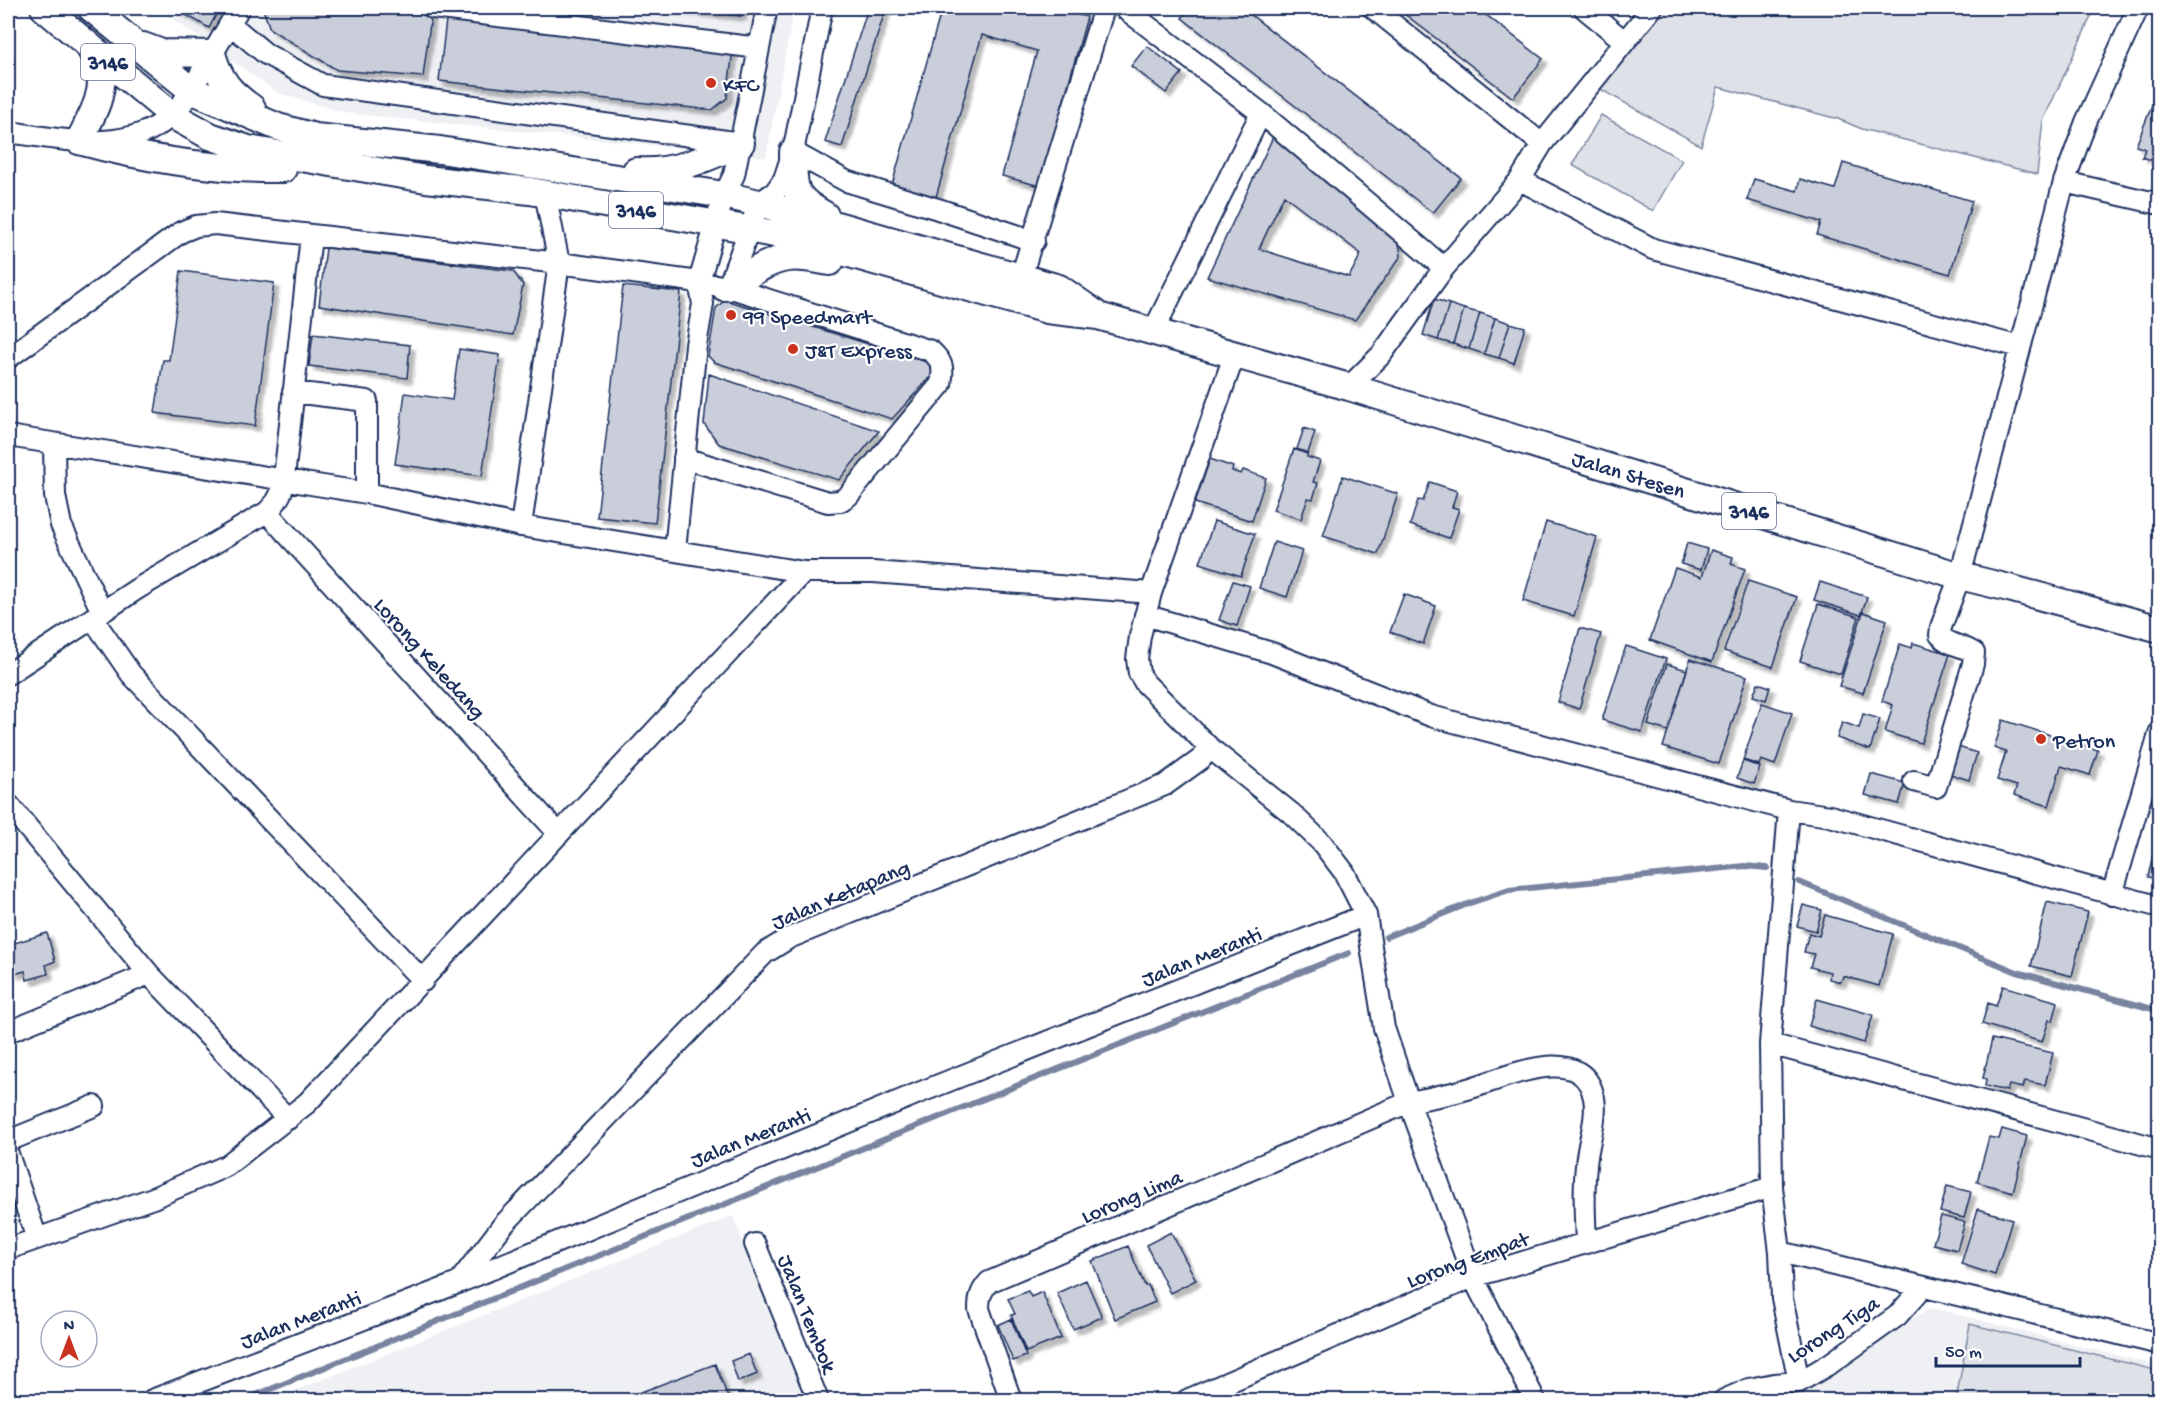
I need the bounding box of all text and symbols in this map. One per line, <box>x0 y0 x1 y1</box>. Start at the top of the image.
road number: 3146 <box>81 44 135 80</box>
place label: KFC <box>723 74 760 100</box>
marker: KFC <box>704 76 718 90</box>
road number: 3146 <box>609 192 663 228</box>
place label: 99 Speedmart <box>742 306 874 332</box>
marker: 99 Speedmart <box>724 308 738 322</box>
place label: J&T Express <box>805 340 913 366</box>
marker: J&T Express <box>786 342 800 356</box>
street label: Jalan Stesen <box>1568 447 1688 507</box>
road number: 3146 <box>1722 493 1776 529</box>
street label: Lorong Keledang <box>367 594 489 726</box>
place label: Petron <box>2052 730 2116 756</box>
marker: Petron <box>2034 732 2048 746</box>
street label: Jalan Ketapang <box>769 856 914 937</box>
street label: Jalan Meranti <box>1139 923 1266 995</box>
street label: Jalan Meranti <box>688 1104 815 1176</box>
street label: Lorong Lima <box>1078 1165 1188 1232</box>
street label: Lorong Empat <box>1404 1227 1535 1296</box>
street label: Jalan Tembok <box>770 1252 842 1379</box>
street label: Jalan Meranti <box>237 1287 366 1357</box>
street label: Lorong Tiga <box>1783 1291 1886 1371</box>
north arrow <box>39 1309 99 1369</box>
text: N <box>64 1318 75 1337</box>
scale bar <box>1936 1330 2080 1368</box>
text: 50 m <box>1945 1343 1982 1364</box>

